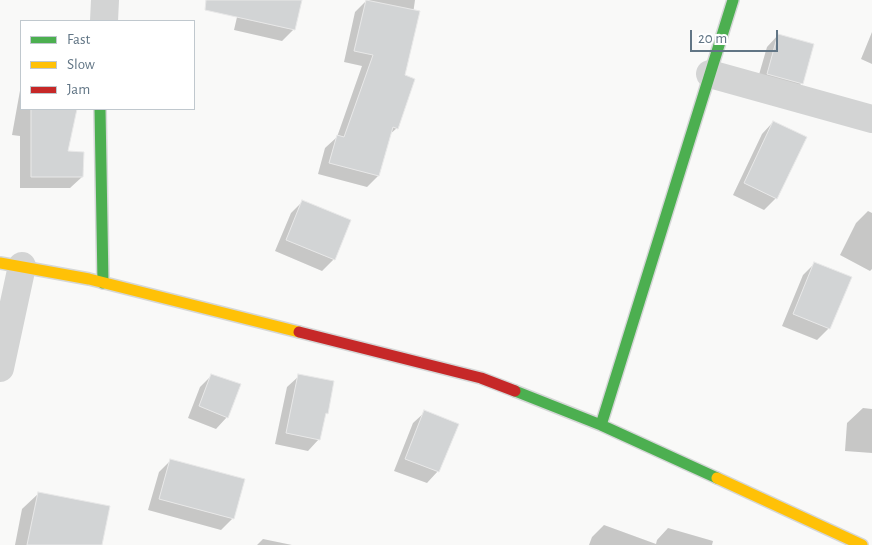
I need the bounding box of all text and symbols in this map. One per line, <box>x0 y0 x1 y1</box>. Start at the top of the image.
legend <box>20 20 195 110</box>
scale bar <box>692 20 780 52</box>
text: 20 m <box>698 31 727 46</box>
text: Fast <box>67 32 90 47</box>
text: Slow <box>67 57 95 72</box>
text: Jam <box>67 82 90 97</box>

